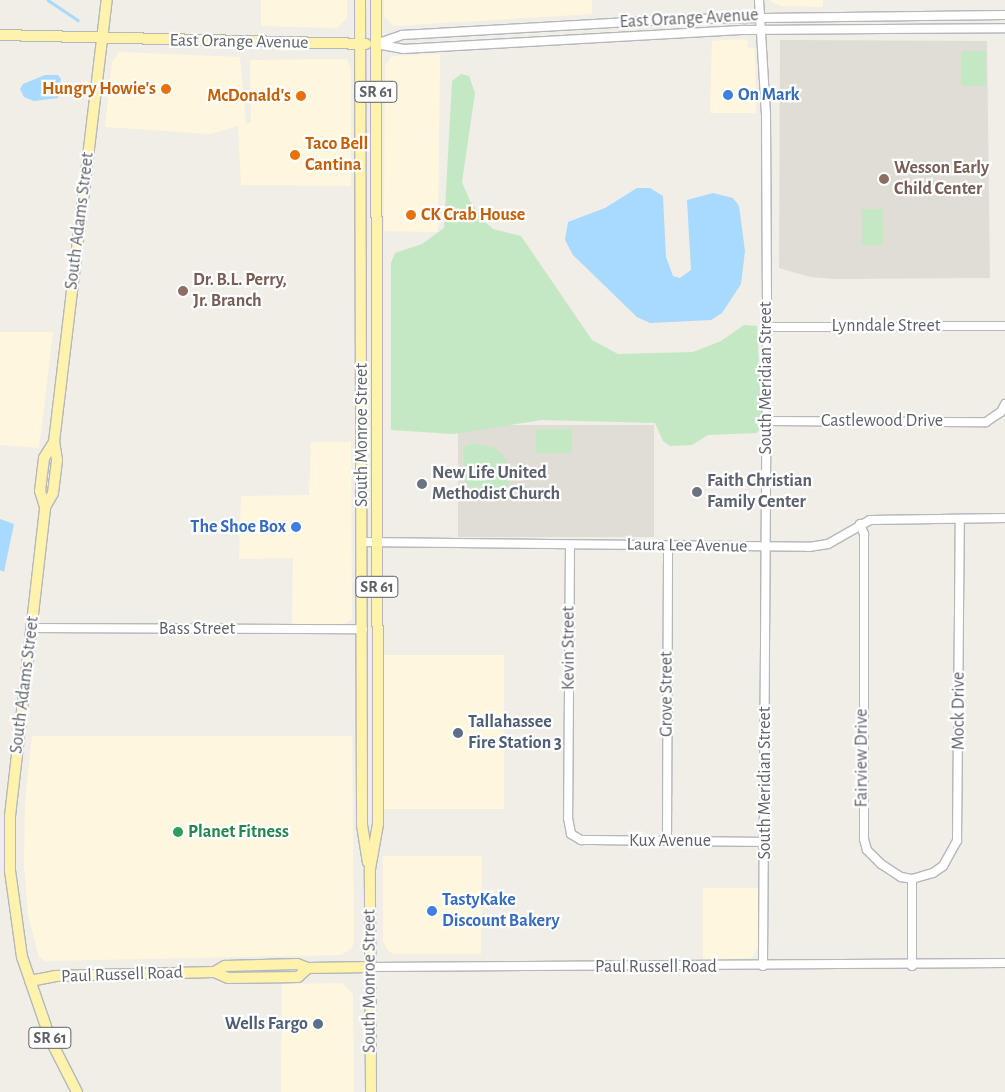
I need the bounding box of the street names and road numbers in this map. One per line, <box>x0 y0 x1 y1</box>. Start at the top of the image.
street label: East Orange Avenue <box>619 5 759 33</box>
street label: East Orange Avenue <box>169 30 309 54</box>
road number: SR 61 <box>354 78 398 105</box>
street label: South Adams Street <box>61 151 99 291</box>
street label: South Meridian Street <box>755 302 777 454</box>
street label: Lynndale Street <box>832 315 940 337</box>
street label: South Monroe Street <box>351 363 373 507</box>
street label: Castlewood Drive <box>821 410 943 432</box>
street label: Laura Lee Avenue <box>626 534 748 558</box>
road number: SR 61 <box>354 574 400 600</box>
street label: Kevin Street <box>558 606 580 690</box>
street label: South Adams Street <box>6 615 44 755</box>
street label: Bass Street <box>159 618 235 640</box>
street label: Grove Street <box>656 651 678 737</box>
street label: Mock Drive <box>948 672 970 750</box>
street label: South Meridian Street <box>754 707 776 859</box>
street label: Fairview Drive <box>851 709 873 807</box>
street label: Kux Avenue <box>629 830 711 852</box>
street label: South Monroe Street <box>359 909 381 1053</box>
street label: Paul Russell Road <box>595 956 717 978</box>
street label: Paul Russell Road <box>61 962 183 988</box>
road number: SR 61 <box>28 1024 72 1052</box>

